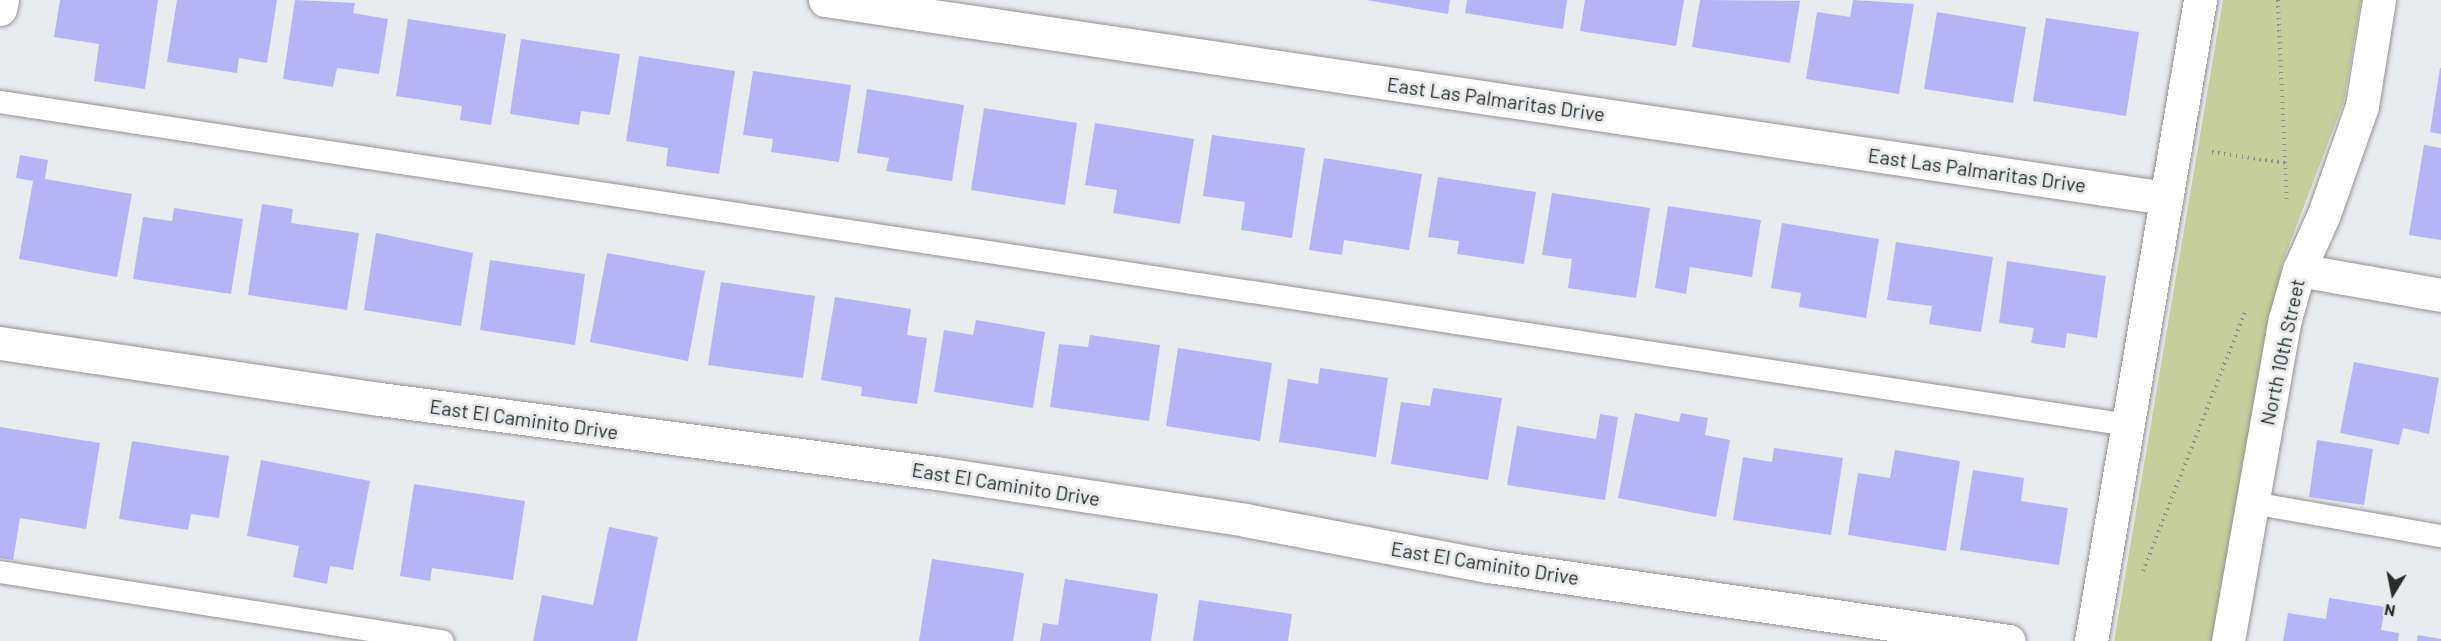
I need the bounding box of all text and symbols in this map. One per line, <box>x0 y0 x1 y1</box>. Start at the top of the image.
street label: East Las Palmaritas Drive <box>1385 72 1607 126</box>
street label: East Las Palmaritas Drive <box>1866 143 2088 197</box>
street label: North 10th Street <box>2255 277 2309 427</box>
street label: East El Caminito Drive <box>428 394 620 444</box>
street label: East El Caminito Drive <box>910 457 1102 511</box>
street label: East El Caminito Drive <box>1389 536 1581 590</box>
north arrow <box>2363 563 2423 623</box>
text: N <box>2383 601 2397 621</box>

